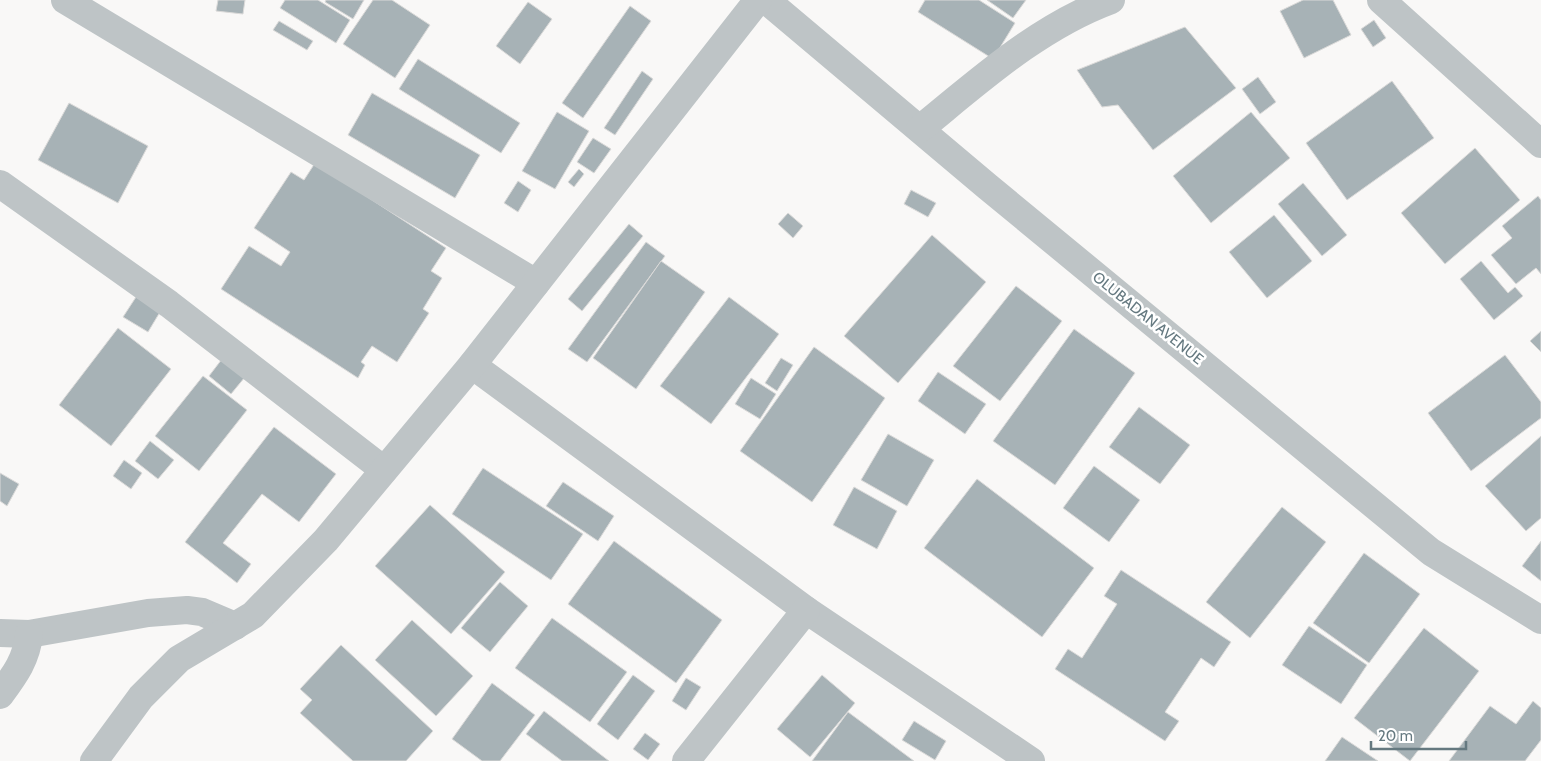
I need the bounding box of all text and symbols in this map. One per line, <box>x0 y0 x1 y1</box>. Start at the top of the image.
street label: OLUBADAN AVENUE <box>1089 268 1207 368</box>
scale bar <box>1371 718 1466 750</box>
text: 20 m <box>1378 727 1413 745</box>

